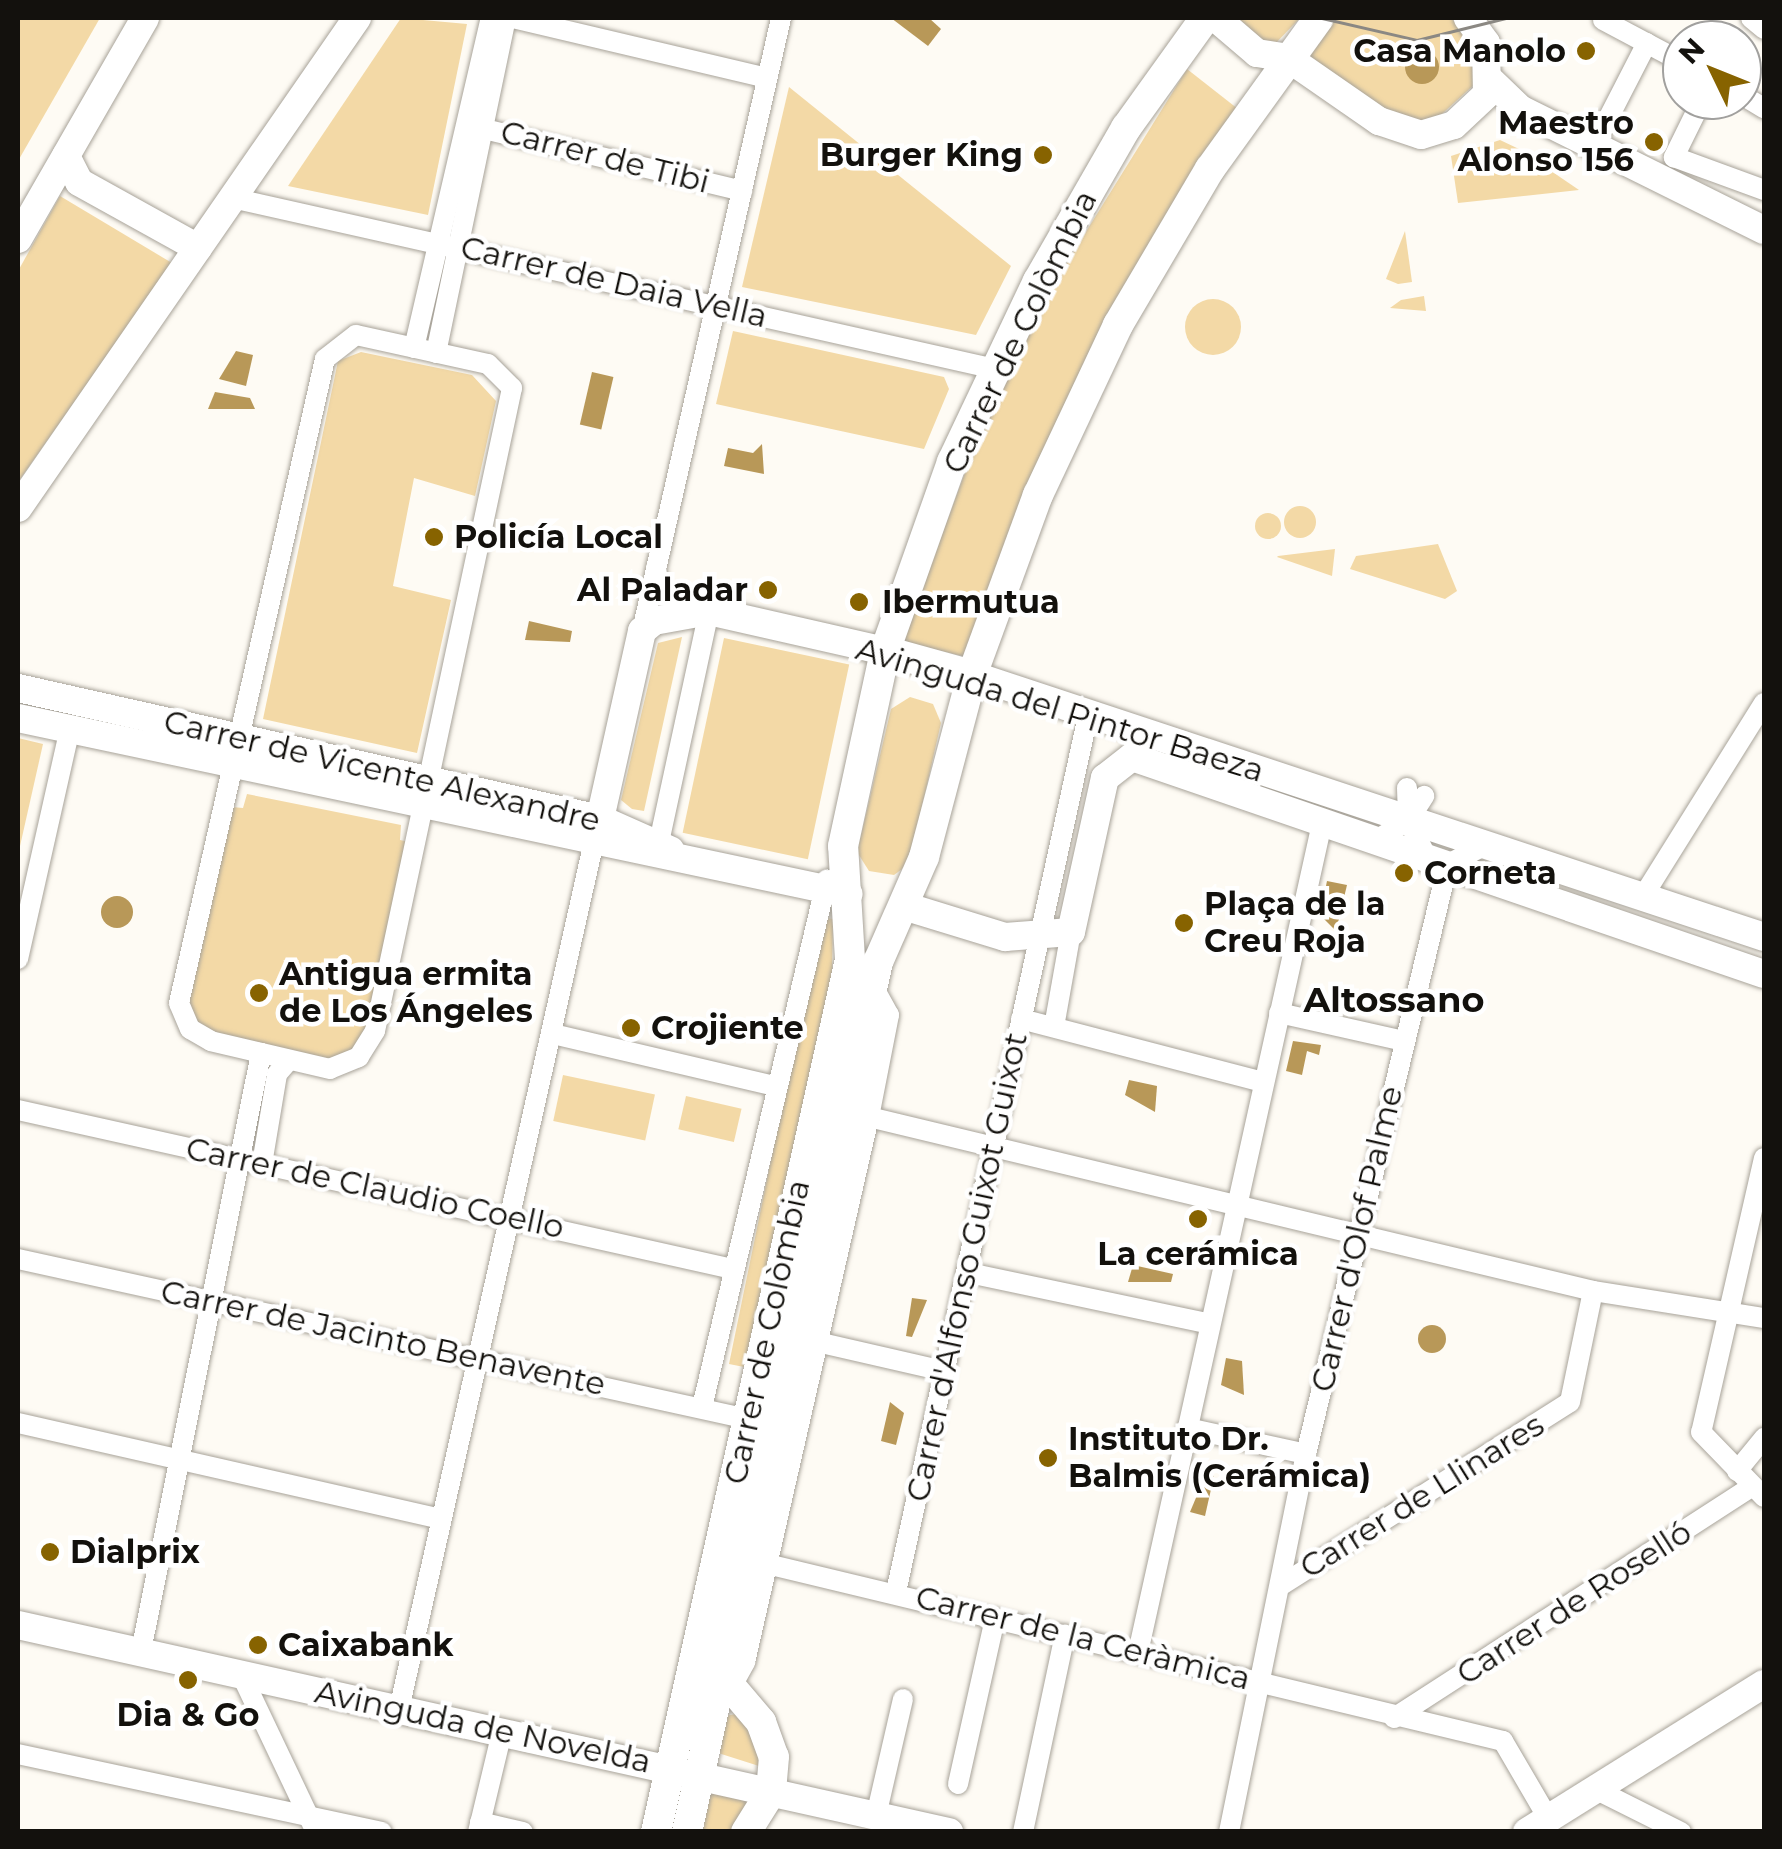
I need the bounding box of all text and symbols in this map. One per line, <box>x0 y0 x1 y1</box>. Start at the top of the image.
north arrow <box>1662 20 1762 120</box>
text: N <box>1671 31 1712 71</box>
place label: Casa Manolo <box>1353 32 1566 70</box>
marker: Casa Manolo <box>1575 40 1597 62</box>
place label: Maestro Alonso 156 <box>1458 105 1634 180</box>
street label: Carrer de Tibi <box>497 113 713 201</box>
marker: Maestro Alonso 156 <box>1643 131 1665 153</box>
place label: Burger King <box>820 136 1023 174</box>
marker: Burger King <box>1032 144 1054 166</box>
street label: Carrer de Colòmbia <box>935 184 1105 480</box>
street label: Carrer de Daia Vella <box>457 228 771 336</box>
place label: Policía Local <box>454 518 663 556</box>
marker: Policía Local <box>423 526 445 548</box>
place label: Al Paladar <box>577 571 748 609</box>
marker: Al Paladar <box>757 579 779 601</box>
place label: Ibermutua <box>882 583 1060 621</box>
marker: Ibermutua <box>846 589 872 615</box>
street label: Avinguda del Pintor Baeza <box>851 630 1269 790</box>
street label: Carrer de Vicente Alexandre <box>160 702 604 840</box>
place label: Corneta <box>1424 854 1557 892</box>
marker: Corneta <box>1393 862 1415 884</box>
place label: Plaça de la Creu Roja <box>1204 886 1385 961</box>
marker: Plaça de la Creu Roja <box>1173 912 1195 934</box>
place label: Antigua ermita de Los Ángeles <box>279 956 533 1031</box>
district label: Altossano <box>1304 979 1484 1021</box>
marker: Antigua ermita de Los Ángeles <box>248 982 270 1004</box>
place label: Crojiente <box>651 1009 804 1047</box>
marker: Crojiente <box>620 1017 642 1039</box>
street label: Carrer d'Alfonso Guixot Guixot <box>898 1029 1036 1505</box>
street label: Carrer d'Olof Palme <box>1303 1082 1411 1396</box>
street label: Carrer de Claudio Coello <box>183 1129 567 1247</box>
street label: Carrer de Colòmbia <box>716 1176 818 1488</box>
marker: La cerámica <box>1187 1208 1209 1230</box>
place label: La cerámica <box>1097 1235 1299 1273</box>
street label: Carrer de Jacinto Benavente <box>157 1272 609 1404</box>
street label: Carrer de Llinares <box>1293 1405 1551 1587</box>
place label: Instituto Dr. Balmis (Cerámica) <box>1068 1421 1371 1496</box>
marker: Instituto Dr. Balmis (Cerámica) <box>1037 1447 1059 1469</box>
street label: Carrer de Roselló <box>1450 1513 1698 1693</box>
place label: Dialprix <box>70 1533 200 1571</box>
marker: Dialprix <box>39 1541 61 1563</box>
street label: Carrer de la Ceràmica <box>912 1578 1254 1698</box>
place label: Caixabank <box>278 1626 453 1664</box>
marker: Caixabank <box>247 1634 269 1656</box>
marker: Dia & Go <box>177 1669 199 1691</box>
street label: Avinguda de Novelda <box>312 1673 654 1781</box>
place label: Dia & Go <box>117 1696 259 1734</box>

